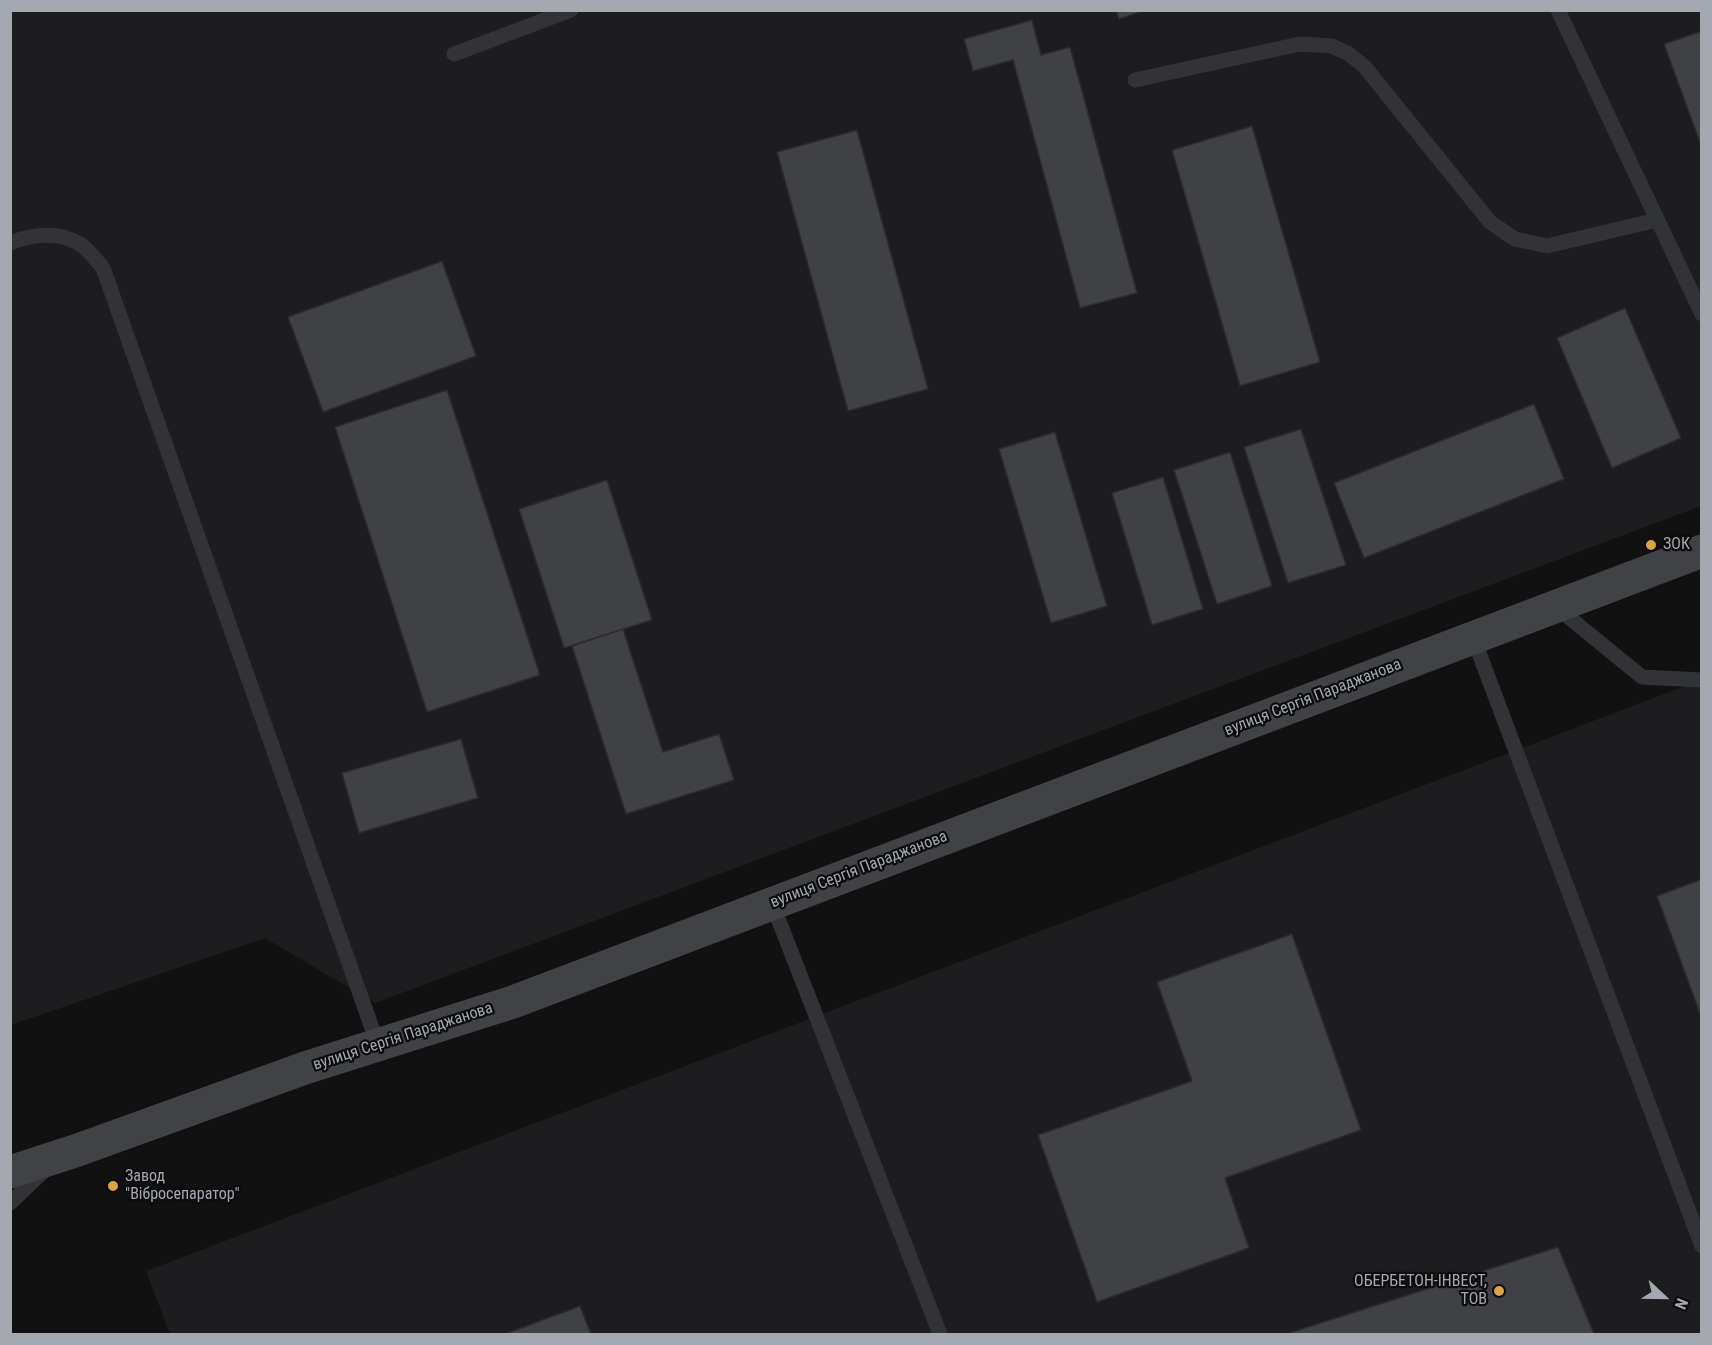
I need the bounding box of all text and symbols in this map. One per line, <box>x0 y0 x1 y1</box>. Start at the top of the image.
place label: ЗОК <box>1663 535 1690 555</box>
marker: ЗОК <box>1644 538 1658 552</box>
street label: вулиця Сергія Параджанова <box>1222 655 1404 741</box>
street label: вулиця Сергія Параджанова <box>768 827 950 913</box>
street label: вулиця Сергія Параджанова <box>311 999 495 1075</box>
place label: Завод "Вібросепаратор" <box>125 1167 240 1205</box>
marker: Завод "Вібросепаратор" <box>106 1179 120 1193</box>
north arrow <box>1634 1267 1694 1327</box>
place label: ОБЕРБЕТОН-ІНВЕСТ, ТОВ <box>1354 1272 1487 1310</box>
marker: ОБЕРБЕТОН-ІНВЕСТ, ТОВ <box>1492 1284 1506 1298</box>
text: N <box>1671 1296 1692 1312</box>

